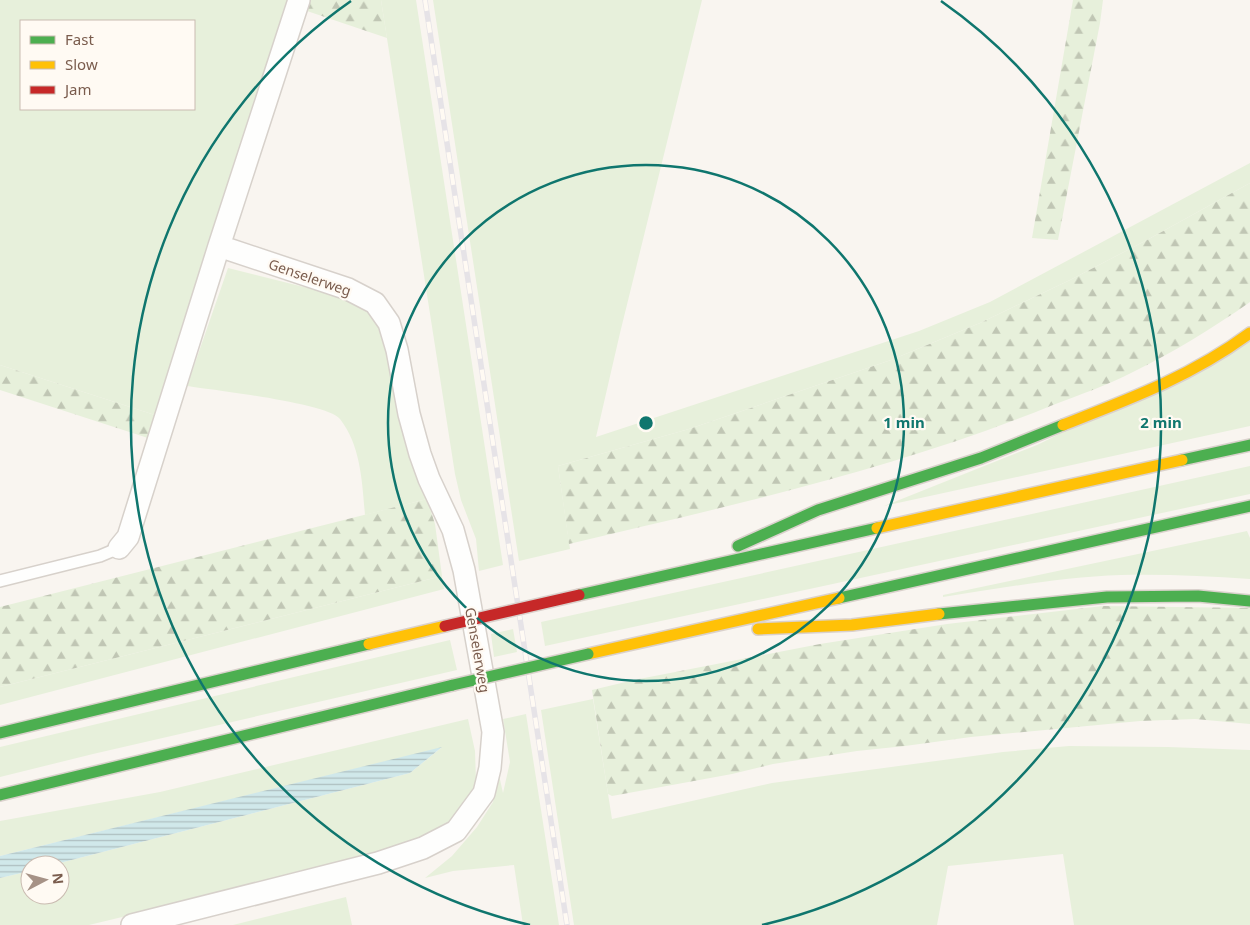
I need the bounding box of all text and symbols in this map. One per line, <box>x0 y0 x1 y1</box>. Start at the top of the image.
legend <box>20 20 195 110</box>
text: Fast <box>65 29 94 49</box>
text: Slow <box>65 54 98 74</box>
text: Jam <box>63 79 92 99</box>
street label: Genselerweg <box>266 254 354 300</box>
text: 1 min <box>883 412 925 432</box>
text: 2 min <box>1140 412 1182 432</box>
centre of rings <box>637 414 655 432</box>
street label: Genselerweg <box>461 606 495 694</box>
north arrow <box>20 855 70 905</box>
text: N <box>48 872 68 885</box>

